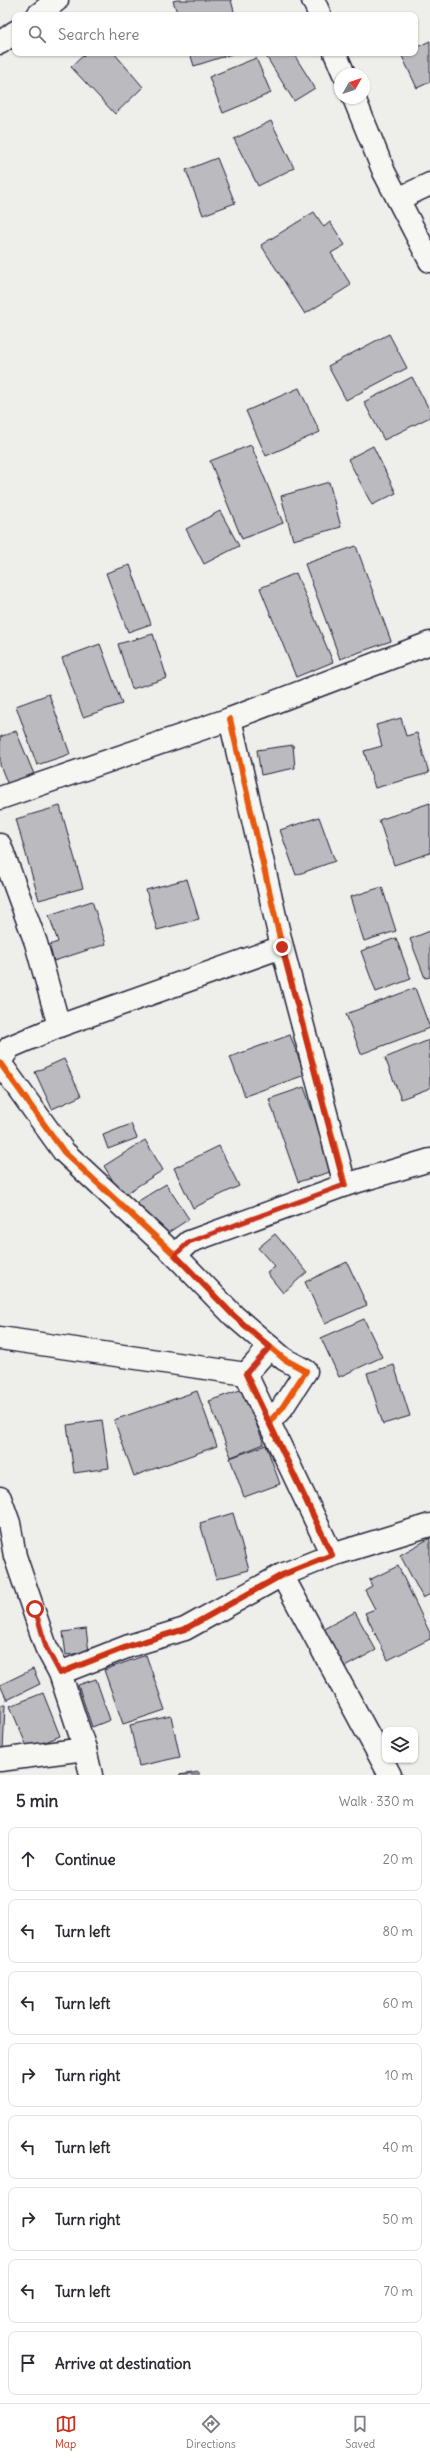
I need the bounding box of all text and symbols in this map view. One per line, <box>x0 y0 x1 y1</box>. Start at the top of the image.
search box <box>12 12 418 56</box>
icon: search <box>26 23 48 45</box>
text: Search here <box>58 25 139 44</box>
north arrow <box>334 68 370 104</box>
route end <box>273 938 291 956</box>
route start <box>26 1600 44 1618</box>
map controls <box>382 1727 418 1763</box>
button: layers <box>382 1727 418 1763</box>
text: 5 min <box>16 1790 58 1812</box>
text: Walk · 330 m <box>339 1793 414 1810</box>
icon: ahead <box>17 1848 39 1870</box>
text: Continue <box>55 1850 116 1869</box>
text: 20 m <box>383 1851 413 1868</box>
icon: left <box>17 1920 39 1942</box>
text: Turn left <box>55 1922 110 1941</box>
text: 80 m <box>382 1923 413 1940</box>
icon: left <box>17 1992 39 2014</box>
text: Turn left <box>55 1994 110 2013</box>
text: 60 m <box>382 1995 413 2012</box>
icon: right <box>17 2064 39 2086</box>
text: Turn right <box>55 2066 120 2085</box>
text: 10 m <box>385 2067 413 2084</box>
icon: left <box>17 2136 39 2158</box>
text: Turn left <box>55 2138 110 2157</box>
text: 40 m <box>382 2139 413 2156</box>
icon: right <box>17 2208 39 2230</box>
text: Turn right <box>55 2210 120 2229</box>
text: 50 m <box>382 2211 413 2228</box>
icon: left <box>17 2280 39 2302</box>
text: Turn left <box>55 2282 110 2301</box>
text: 70 m <box>384 2283 413 2300</box>
icon: arrive <box>17 2352 39 2374</box>
text: Arrive at destination <box>55 2354 191 2373</box>
tab: Map <box>55 2413 77 2451</box>
tab: Directions <box>186 2413 236 2451</box>
tab: Saved <box>345 2413 375 2451</box>

